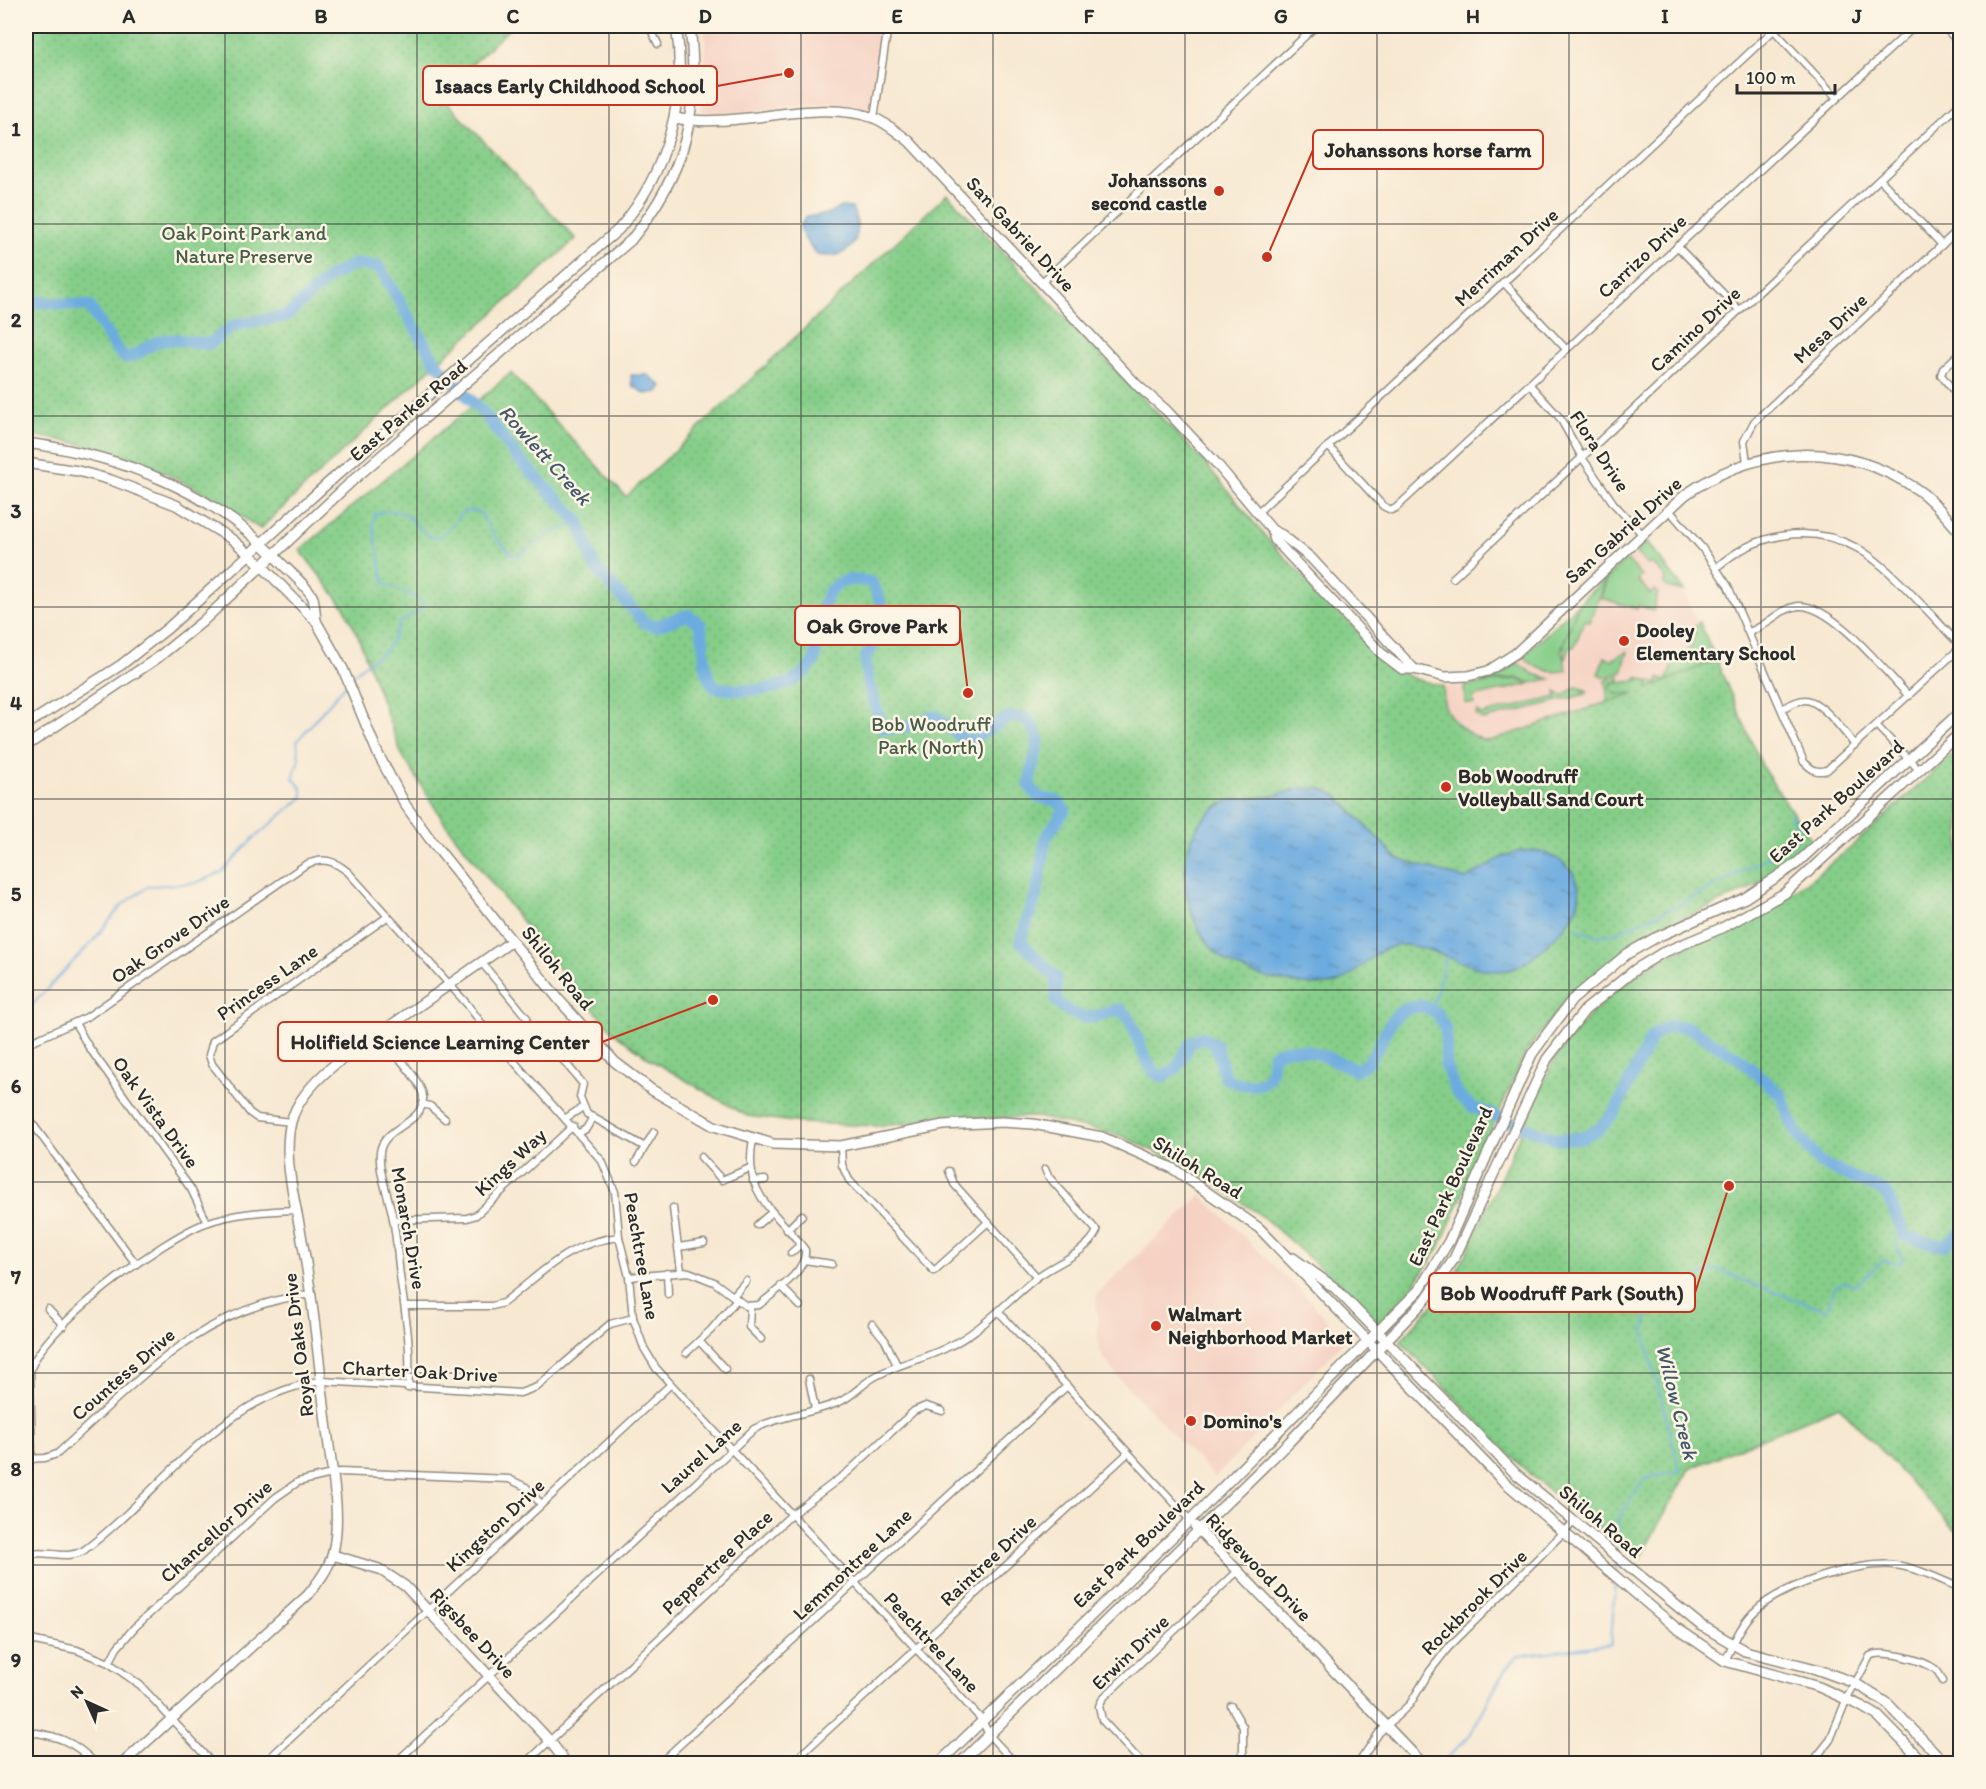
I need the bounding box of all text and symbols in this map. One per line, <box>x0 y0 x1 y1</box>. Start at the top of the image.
text: A <box>122 4 136 28</box>
text: B <box>315 4 328 28</box>
text: C <box>507 4 520 28</box>
text: D <box>698 4 712 28</box>
text: E <box>891 4 903 28</box>
text: F <box>1084 4 1095 28</box>
text: G <box>1274 4 1288 28</box>
text: H <box>1466 4 1480 28</box>
text: I <box>1661 4 1669 28</box>
text: J <box>1851 4 1862 28</box>
scale bar <box>1737 57 1834 95</box>
callout: Isaacs Early Childhood School <box>423 66 717 105</box>
text: 100 m <box>1746 67 1796 89</box>
text: Isaacs Early Childhood School <box>435 73 706 99</box>
text: 1 <box>11 117 21 141</box>
callout: Johanssons horse farm <box>1313 130 1543 169</box>
text: Johanssons horse farm <box>1324 137 1532 162</box>
place label: Johanssons second castle <box>1091 168 1207 215</box>
street label: San Gabriel Drive <box>961 171 1081 297</box>
marker: Johanssons second castle <box>1212 184 1226 198</box>
street label: Merriman Drive <box>1449 203 1563 311</box>
street label: Carrizo Drive <box>1593 209 1691 303</box>
park label: Oak Point Park and Nature Preserve <box>161 221 327 268</box>
street label: Camino Drive <box>1645 281 1745 377</box>
street label: Mesa Drive <box>1788 288 1872 368</box>
text: 2 <box>11 308 22 332</box>
street label: East Parker Road <box>344 354 472 466</box>
water label: Rowlett Creek <box>494 399 598 511</box>
street label: Flora Drive <box>1565 406 1635 496</box>
street label: San Gabriel Drive <box>1560 471 1686 589</box>
text: 3 <box>11 499 22 523</box>
callout: Oak Grove Park <box>795 606 960 645</box>
text: Oak Grove Park <box>806 613 948 638</box>
place label: Dooley Elementary School <box>1636 618 1796 666</box>
marker: Dooley Elementary School <box>1617 634 1631 648</box>
text: 4 <box>10 691 22 715</box>
park label: Bob Woodruff Park (North) <box>871 712 991 759</box>
street label: East Park Boulevard <box>1763 734 1909 868</box>
place label: Bob Woodruff Volleyball Sand Court <box>1458 764 1644 812</box>
marker: Bob Woodruff Volleyball Sand Court <box>1439 780 1453 794</box>
text: 5 <box>11 882 22 906</box>
street label: Oak Grove Drive <box>106 889 234 989</box>
street label: Shiloh Road <box>517 921 599 1015</box>
street label: Princess Lane <box>212 938 322 1026</box>
callout: Holifield Science Learning Center <box>278 1022 602 1061</box>
text: Holifield Science Learning Center <box>290 1029 590 1055</box>
street label: Oak Vista Drive <box>107 1051 205 1173</box>
text: 6 <box>11 1074 22 1098</box>
street label: East Park Boulevard <box>1402 1102 1498 1270</box>
street label: Kings Way <box>469 1122 551 1201</box>
street label: Shiloh Road <box>1148 1130 1248 1204</box>
street label: Monarch Drive <box>386 1165 432 1291</box>
street label: Peachtree Lane <box>619 1190 665 1322</box>
text: 7 <box>10 1265 21 1289</box>
street label: Royal Oaks Drive <box>277 1272 319 1418</box>
callout: Bob Woodruff Park (South) <box>1429 1273 1695 1312</box>
text: Bob Woodruff Park (South) <box>1440 1280 1684 1306</box>
place label: Walmart Neighborhood Market <box>1168 1302 1353 1350</box>
marker: Walmart Neighborhood Market <box>1149 1319 1163 1333</box>
street label: Countess Drive <box>66 1322 180 1426</box>
water label: Willow Creek <box>1651 1342 1704 1463</box>
street label: Charter Oak Drive <box>342 1355 498 1387</box>
place label: Domino's <box>1203 1409 1282 1433</box>
street label: Laurel Lane <box>656 1413 746 1499</box>
marker: Domino's <box>1184 1414 1198 1428</box>
text: 8 <box>11 1457 22 1481</box>
street label: Kingston Drive <box>441 1473 549 1577</box>
street label: Chancellor Drive <box>155 1474 277 1588</box>
street label: East Park Boulevard <box>1067 1475 1209 1613</box>
street label: Shiloh Road <box>1554 1479 1648 1563</box>
street label: Lemmontree Lane <box>788 1503 916 1625</box>
street label: Peppertree Place <box>657 1504 777 1620</box>
street label: Ridgewood Drive <box>1201 1507 1317 1627</box>
street label: Raintree Drive <box>935 1509 1041 1611</box>
street label: Rockbrook Drive <box>1416 1544 1532 1660</box>
street label: Rigsbee Drive <box>425 1583 521 1683</box>
street label: Peachtree Lane <box>879 1587 985 1697</box>
street label: Erwin Drive <box>1086 1609 1174 1695</box>
text: 9 <box>11 1648 21 1672</box>
north arrow <box>57 1672 117 1732</box>
text: N <box>66 1681 87 1702</box>

